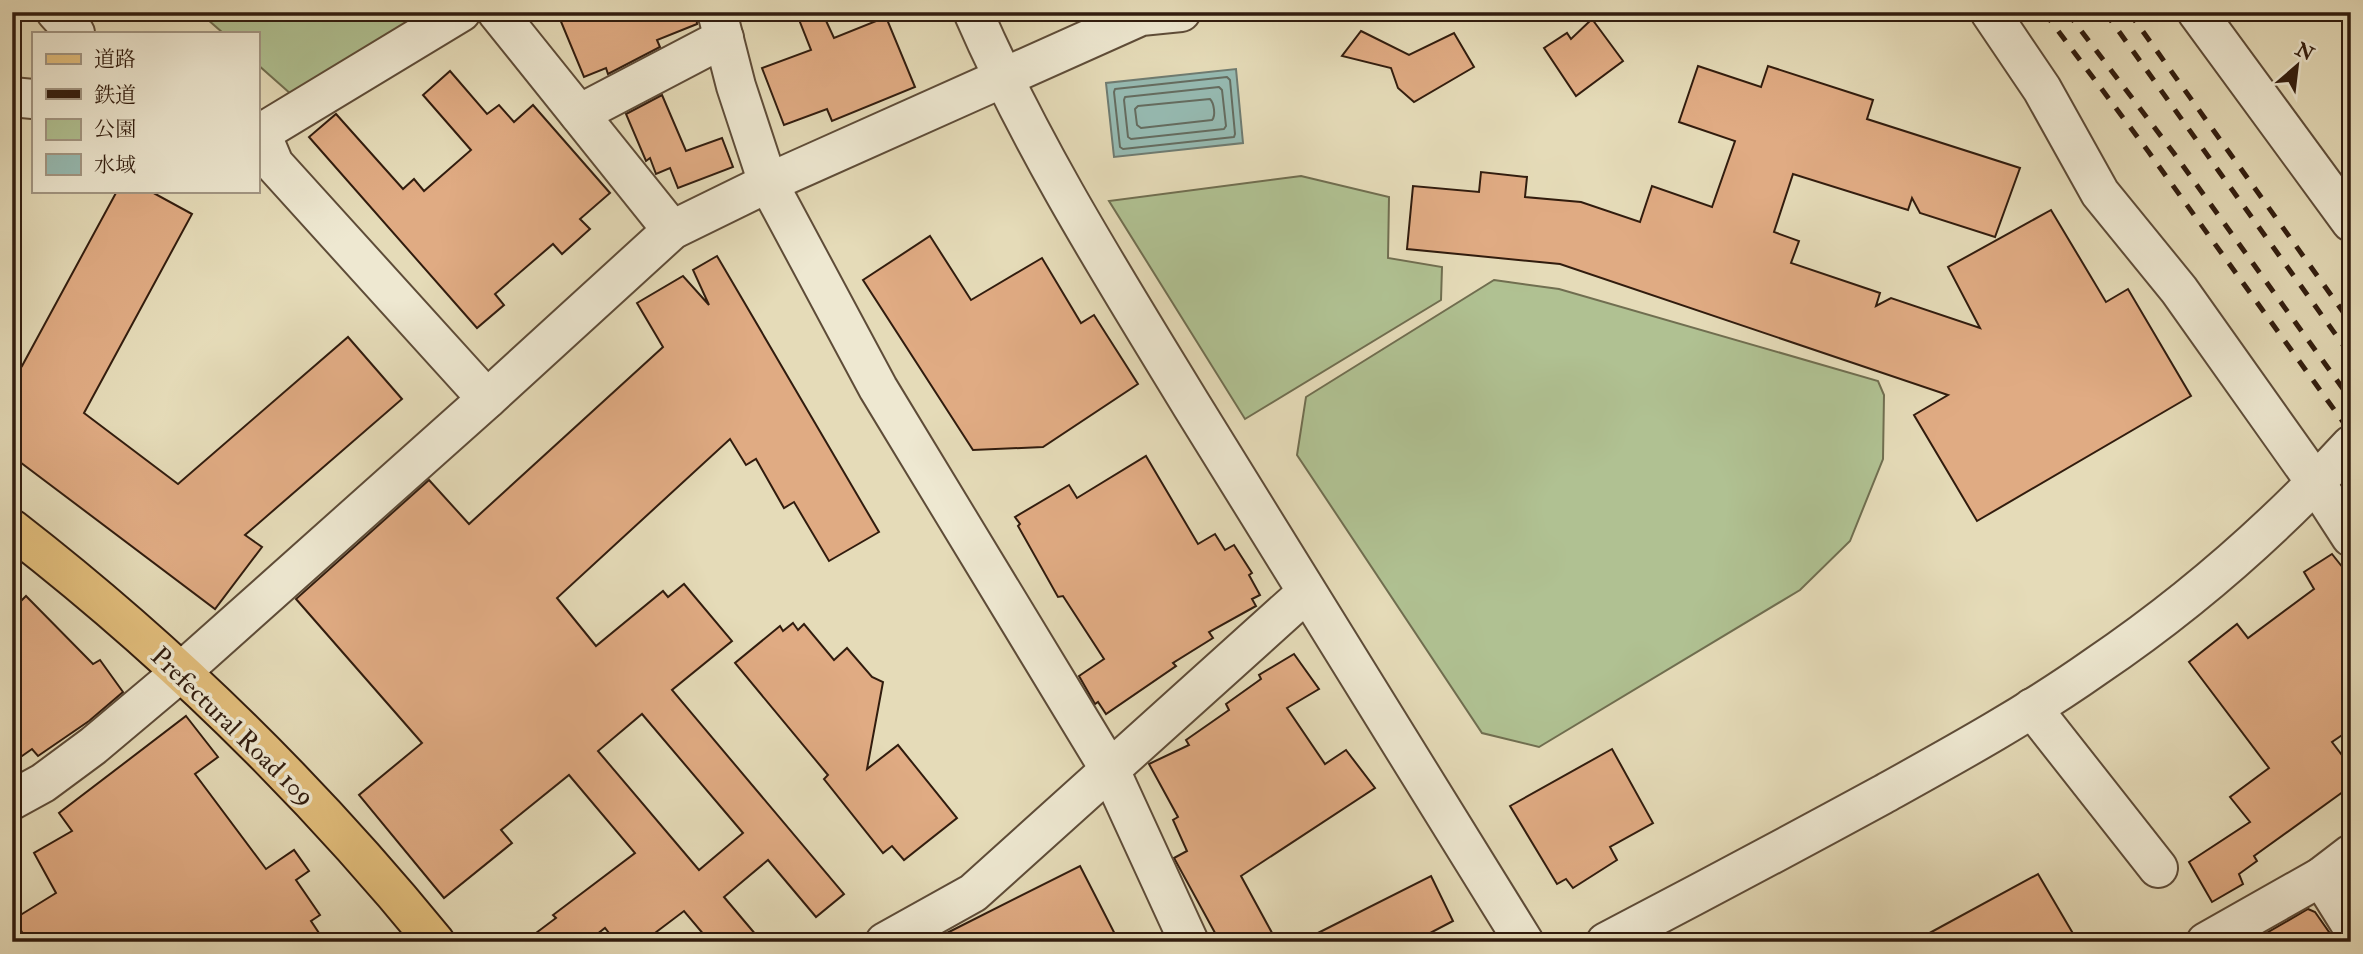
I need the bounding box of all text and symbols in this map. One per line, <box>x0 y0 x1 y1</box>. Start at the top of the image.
legend <box>32 32 259 192</box>
north arrow <box>2262 32 2332 102</box>
text: N <box>2290 37 2319 67</box>
text: 道路 <box>94 46 136 73</box>
text: 鉄道 <box>94 82 136 109</box>
text: 公園 <box>94 116 136 143</box>
text: 水域 <box>94 152 136 179</box>
street label: Prefectural Road 109 <box>144 640 321 813</box>

